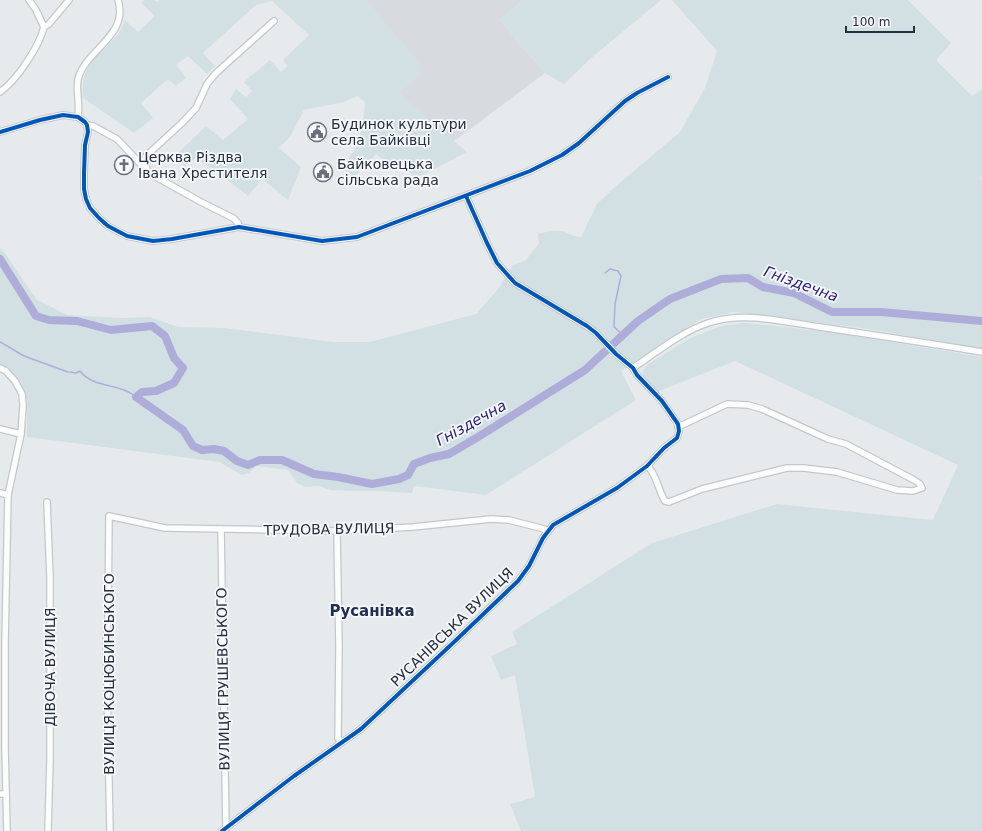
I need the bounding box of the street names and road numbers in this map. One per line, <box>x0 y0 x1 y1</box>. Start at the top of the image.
street label: ТРУДОВА ВУЛИЦЯ <box>262 520 395 538</box>
street label: РУСАНІВСЬКА ВУЛИЦЯ <box>388 564 516 690</box>
street label: ВУЛИЦЯ КОЦЮБИНСЬКОГО <box>101 573 117 775</box>
street label: ВУЛИЦЯ ГРУШЕВСЬКОГО <box>213 587 233 771</box>
street label: ДІВОЧА ВУЛИЦЯ <box>42 607 58 727</box>

